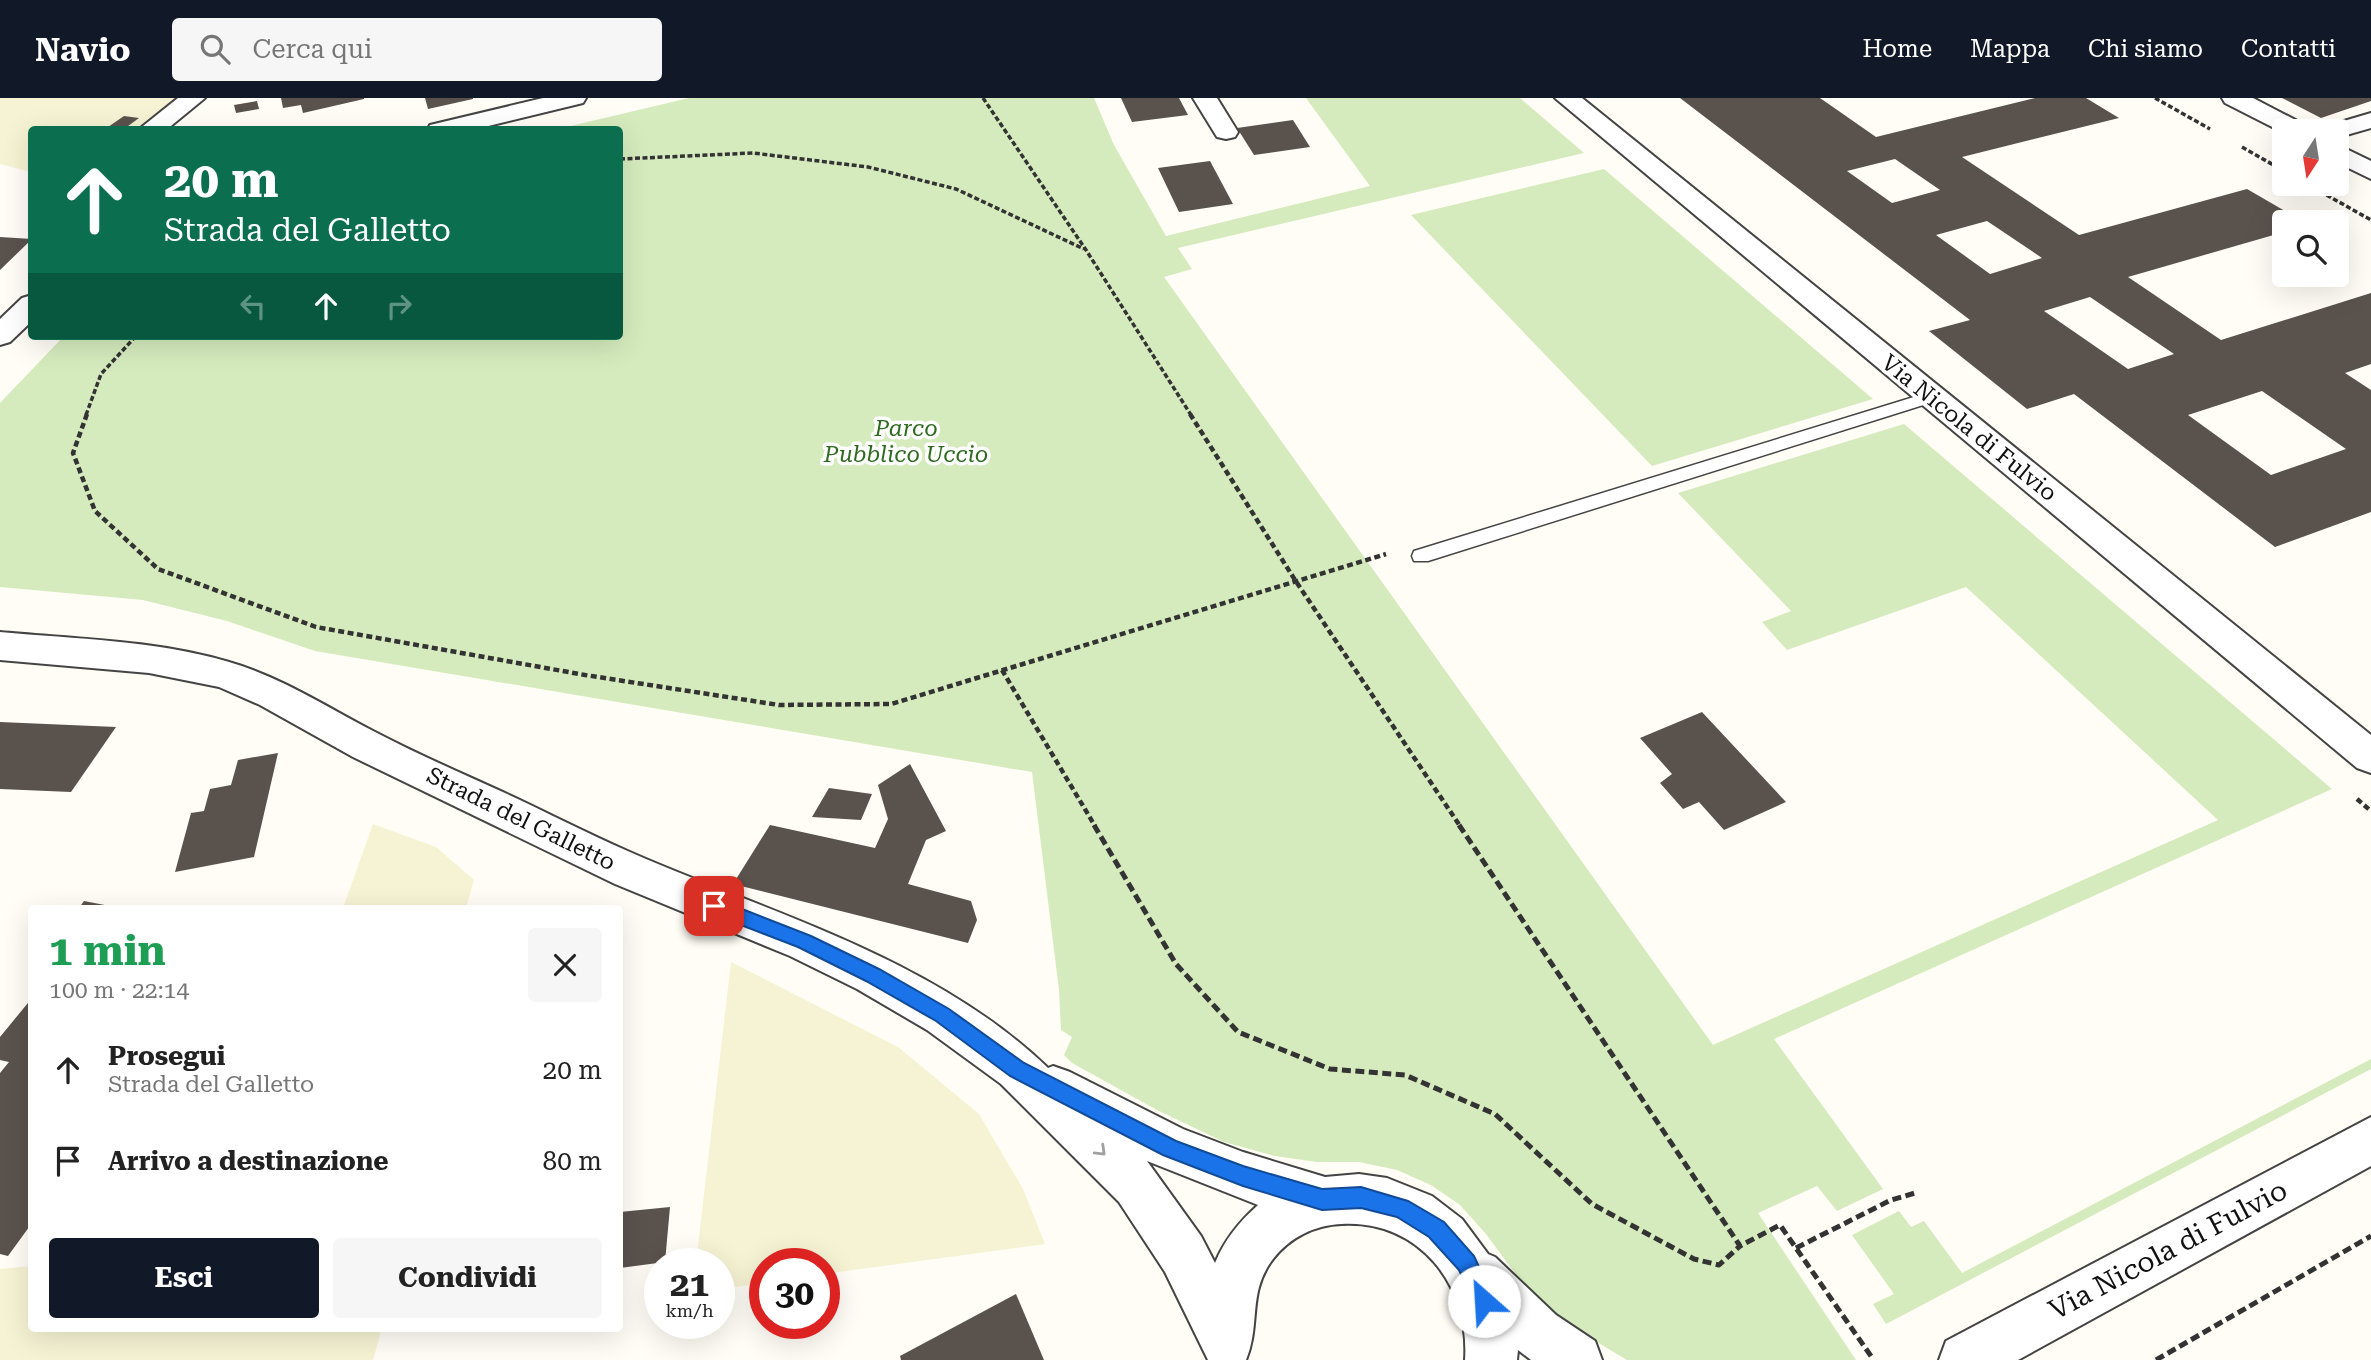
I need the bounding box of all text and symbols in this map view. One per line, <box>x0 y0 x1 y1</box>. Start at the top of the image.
search box <box>172 18 662 81</box>
text: Navio <box>35 30 130 69</box>
icon: search <box>196 30 234 68</box>
text: Cerca qui <box>252 34 372 64</box>
text: Home <box>1863 35 1932 63</box>
text: Mappa <box>1970 35 2050 63</box>
text: Chi siamo <box>2088 35 2203 63</box>
text: Contatti <box>2241 35 2336 63</box>
north arrow <box>2272 119 2348 196</box>
map controls <box>2272 119 2349 287</box>
text: 20 m <box>164 152 279 209</box>
icon: ahead <box>49 154 140 245</box>
button: search <box>2272 210 2349 287</box>
text: Strada del Galletto <box>164 211 451 249</box>
icon: left <box>234 287 272 325</box>
icon: ahead <box>307 287 345 325</box>
icon: right <box>380 287 418 325</box>
street label: Via Nicola di Fulvio <box>1876 349 2062 507</box>
park label: Parco Pubblico Uccio <box>823 415 988 468</box>
street label: Strada del Galletto <box>422 762 620 876</box>
pin <box>684 876 744 936</box>
icon: arrive <box>695 887 733 925</box>
text: 1 min <box>49 926 166 975</box>
button: close <box>528 928 602 1002</box>
text: 100 m · 22:14 <box>49 977 189 1004</box>
text: Prosegui <box>108 1041 225 1071</box>
icon: ahead <box>49 1051 87 1089</box>
text: 20 m <box>543 1055 602 1085</box>
text: Strada del Galletto <box>108 1071 314 1098</box>
icon: arrive <box>49 1142 87 1180</box>
one-way arrow <box>1093 1143 1105 1155</box>
text: Arrivo a destinazione <box>108 1146 389 1176</box>
text: 80 m <box>543 1146 602 1176</box>
street label: Via Nicola di Fulvio <box>2043 1173 2293 1327</box>
button: Esci <box>49 1238 319 1318</box>
button: Condividi <box>333 1238 602 1318</box>
speed limit sign: 30 <box>749 1248 840 1339</box>
text: 21 <box>670 1264 709 1305</box>
position arrow <box>1447 1264 1521 1338</box>
text: km/h <box>665 1300 714 1321</box>

